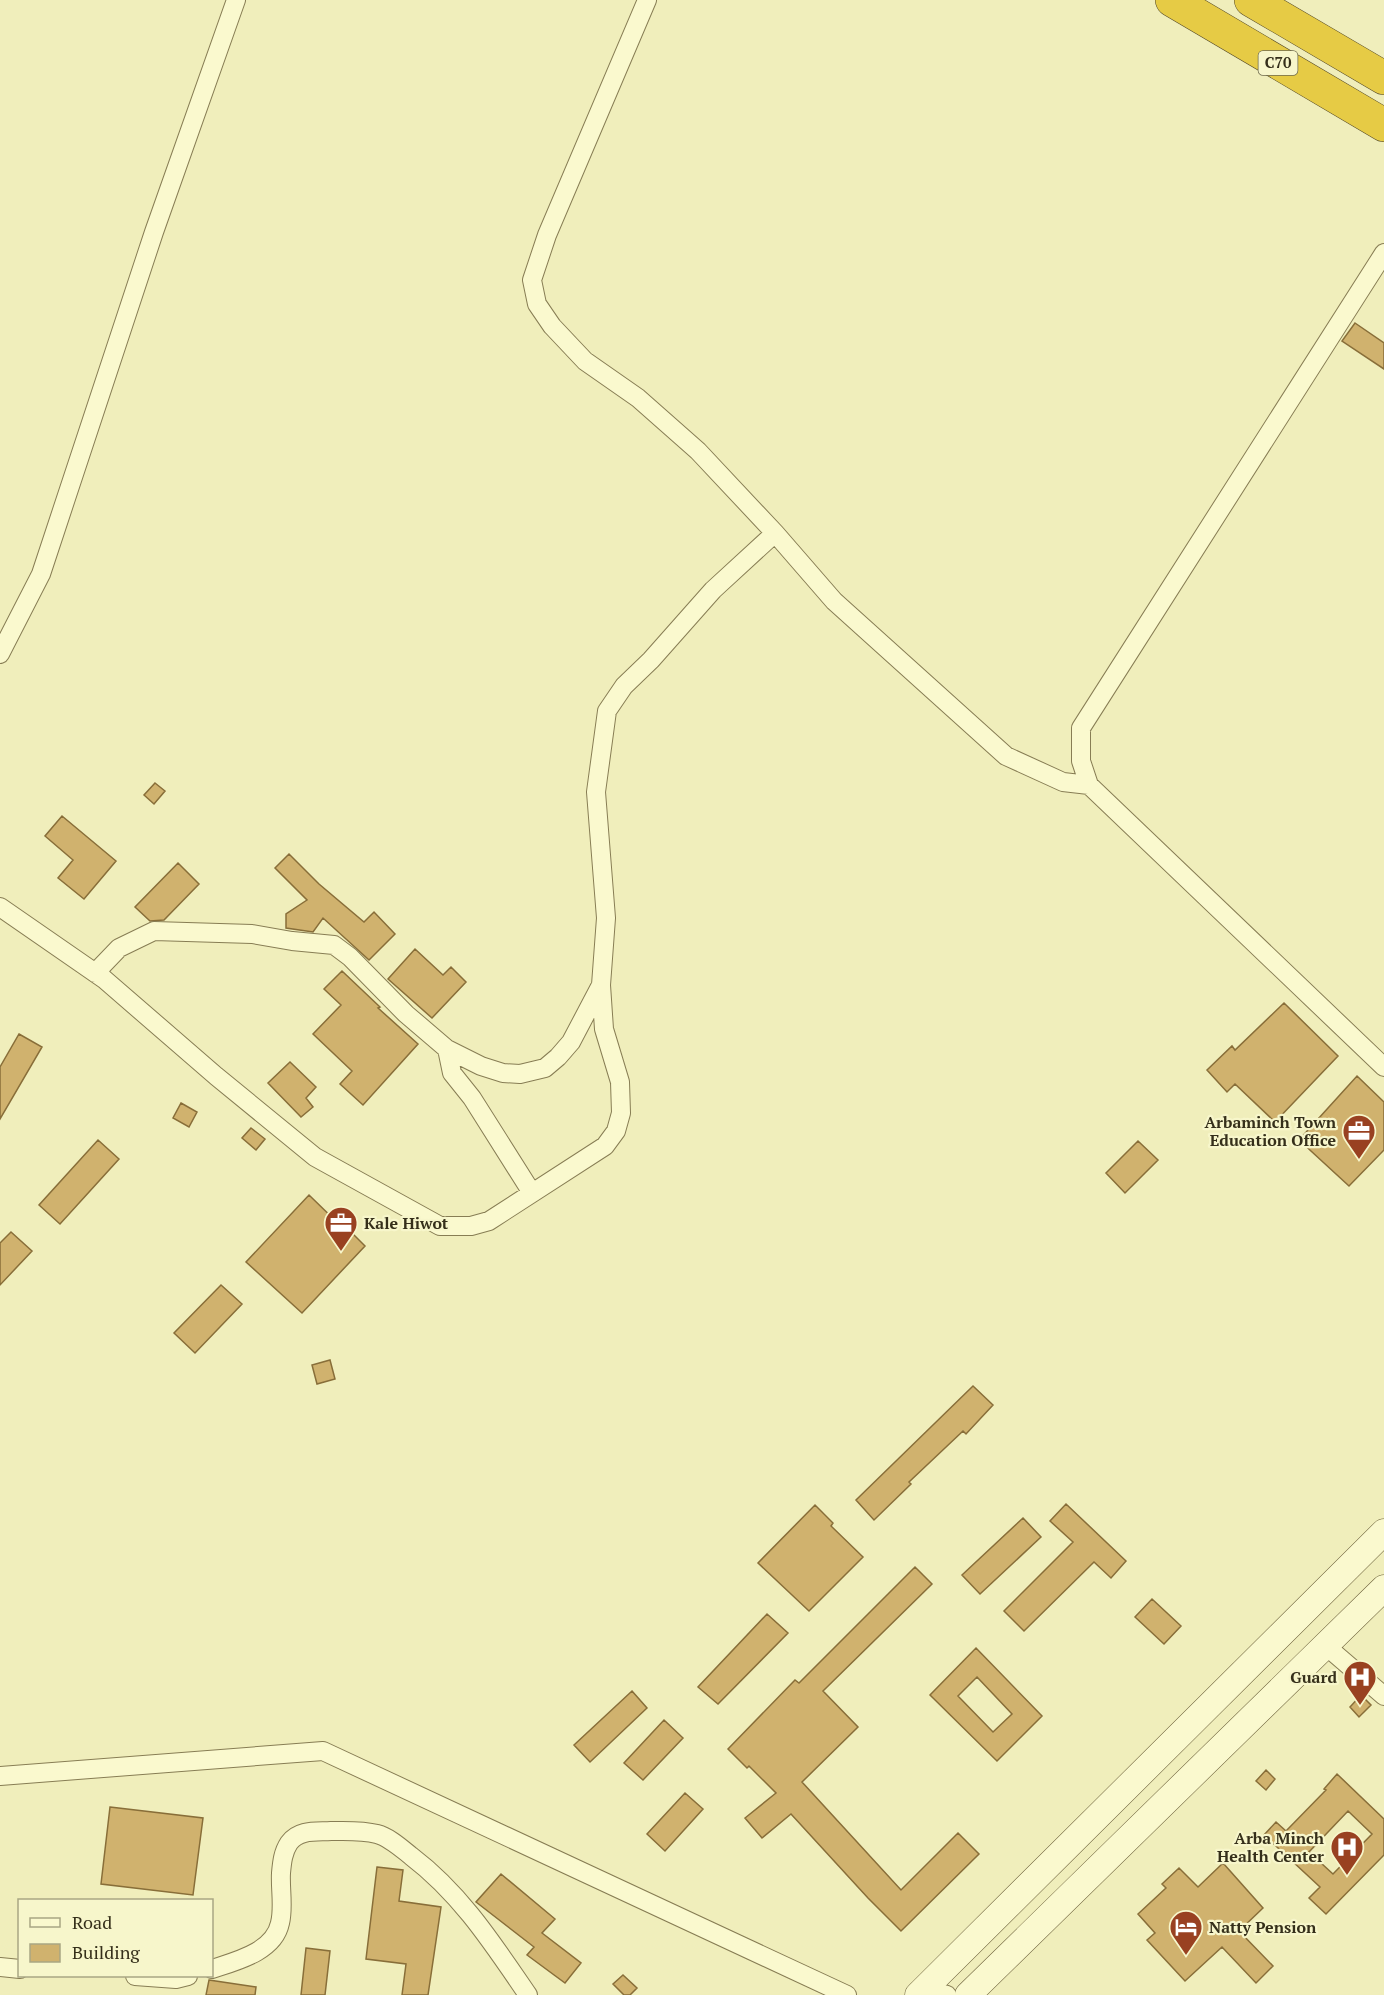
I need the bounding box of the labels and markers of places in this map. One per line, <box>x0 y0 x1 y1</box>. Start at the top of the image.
place label: Arbaminch Town Education Office <box>1204 1111 1337 1151</box>
office icon: Arbaminch Town Education Office <box>1341 1113 1377 1160</box>
office icon: Kale Hiwot <box>323 1205 359 1252</box>
place label: Kale Hiwot <box>364 1212 449 1234</box>
hospital icon: Guard <box>1342 1659 1378 1706</box>
place label: Guard <box>1290 1666 1337 1688</box>
place label: Arba Minch Health Center <box>1217 1827 1325 1867</box>
hospital icon: Arba Minch Health Center <box>1329 1829 1365 1876</box>
hotel icon: Natty Pension <box>1168 1909 1204 1956</box>
place label: Natty Pension <box>1209 1916 1317 1938</box>

